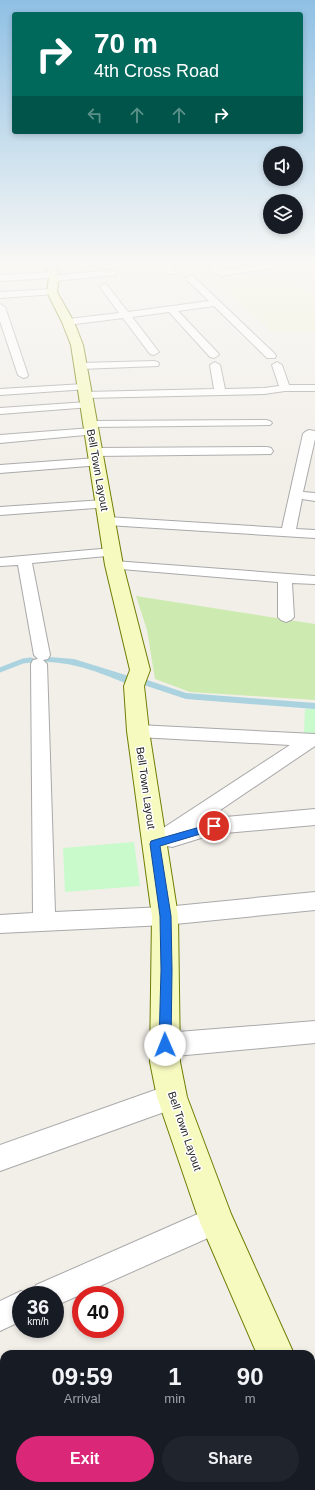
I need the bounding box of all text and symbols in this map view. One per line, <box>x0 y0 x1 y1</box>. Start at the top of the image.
icon: right <box>28 28 80 80</box>
text: 70 m <box>94 28 158 59</box>
text: 4th Cross Road <box>94 61 219 81</box>
icon: left <box>84 104 106 126</box>
icon: ahead <box>126 104 148 126</box>
icon: ahead <box>168 104 190 126</box>
icon: right <box>210 104 232 126</box>
map controls <box>263 146 303 234</box>
button: sound <box>263 146 303 186</box>
button: layers <box>263 194 303 234</box>
street label: Bell Town Layout <box>85 428 111 512</box>
street label: Bell Town Layout <box>134 746 158 830</box>
pin <box>197 809 231 843</box>
icon: arrive <box>203 815 225 837</box>
position arrow <box>144 1024 186 1066</box>
street label: Bell Town Layout <box>166 1090 204 1172</box>
speed limit sign: 40 <box>72 1286 124 1338</box>
text: 36 <box>27 1296 49 1318</box>
text: km/h <box>27 1316 49 1327</box>
text: 09:59 <box>51 1363 113 1390</box>
text: 1 <box>168 1363 182 1390</box>
text: 90 <box>237 1363 264 1390</box>
text: Arrival <box>64 1391 101 1406</box>
text: min <box>164 1391 185 1406</box>
text: m <box>245 1391 256 1406</box>
button: Exit <box>16 1436 154 1482</box>
button: Share <box>162 1436 299 1482</box>

